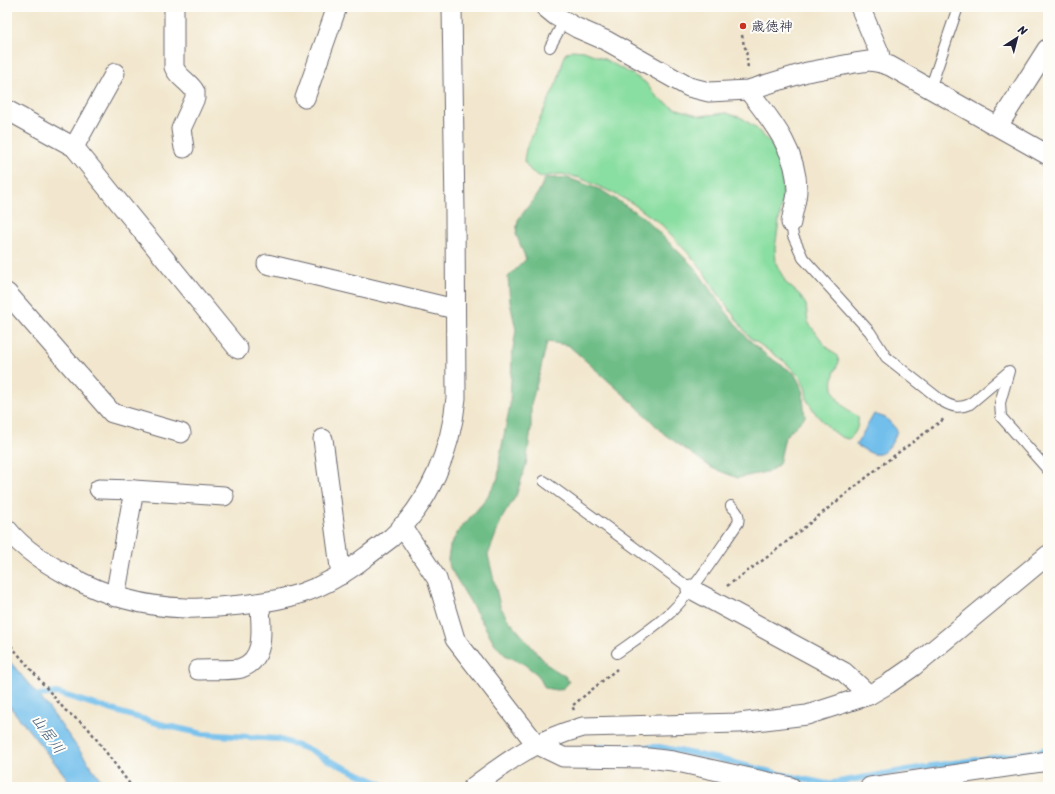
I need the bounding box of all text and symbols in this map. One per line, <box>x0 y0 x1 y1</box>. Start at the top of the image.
place label: 歳徳神 <box>751 14 793 39</box>
north arrow <box>997 18 1037 58</box>
text: N <box>1013 20 1032 40</box>
marker: 歳徳神 <box>738 21 748 31</box>
water label: 山居川 <box>24 708 72 760</box>

